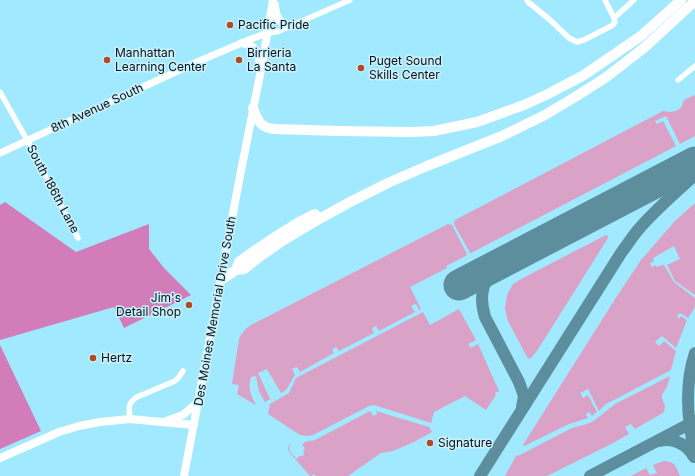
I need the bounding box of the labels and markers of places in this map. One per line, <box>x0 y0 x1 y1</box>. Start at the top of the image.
place label: Pacific Pride <box>238 17 309 32</box>
marker: Pacific Pride <box>225 20 235 30</box>
place label: Manhattan Learning Center <box>115 45 207 74</box>
place label: Birrieria La Santa <box>247 45 296 74</box>
place label: Puget Sound Skills Center <box>369 53 442 82</box>
marker: Manhattan Learning Center <box>102 55 112 65</box>
marker: Birrieria La Santa <box>234 55 244 65</box>
marker: Puget Sound Skills Center <box>356 63 366 73</box>
place label: Jim's Detail Shop <box>116 290 181 319</box>
marker: Jim's Detail Shop <box>184 300 194 310</box>
place label: Hertz <box>101 350 132 365</box>
marker: Hertz <box>88 353 98 363</box>
place label: Signature <box>438 435 492 450</box>
marker: Signature <box>425 438 435 448</box>

